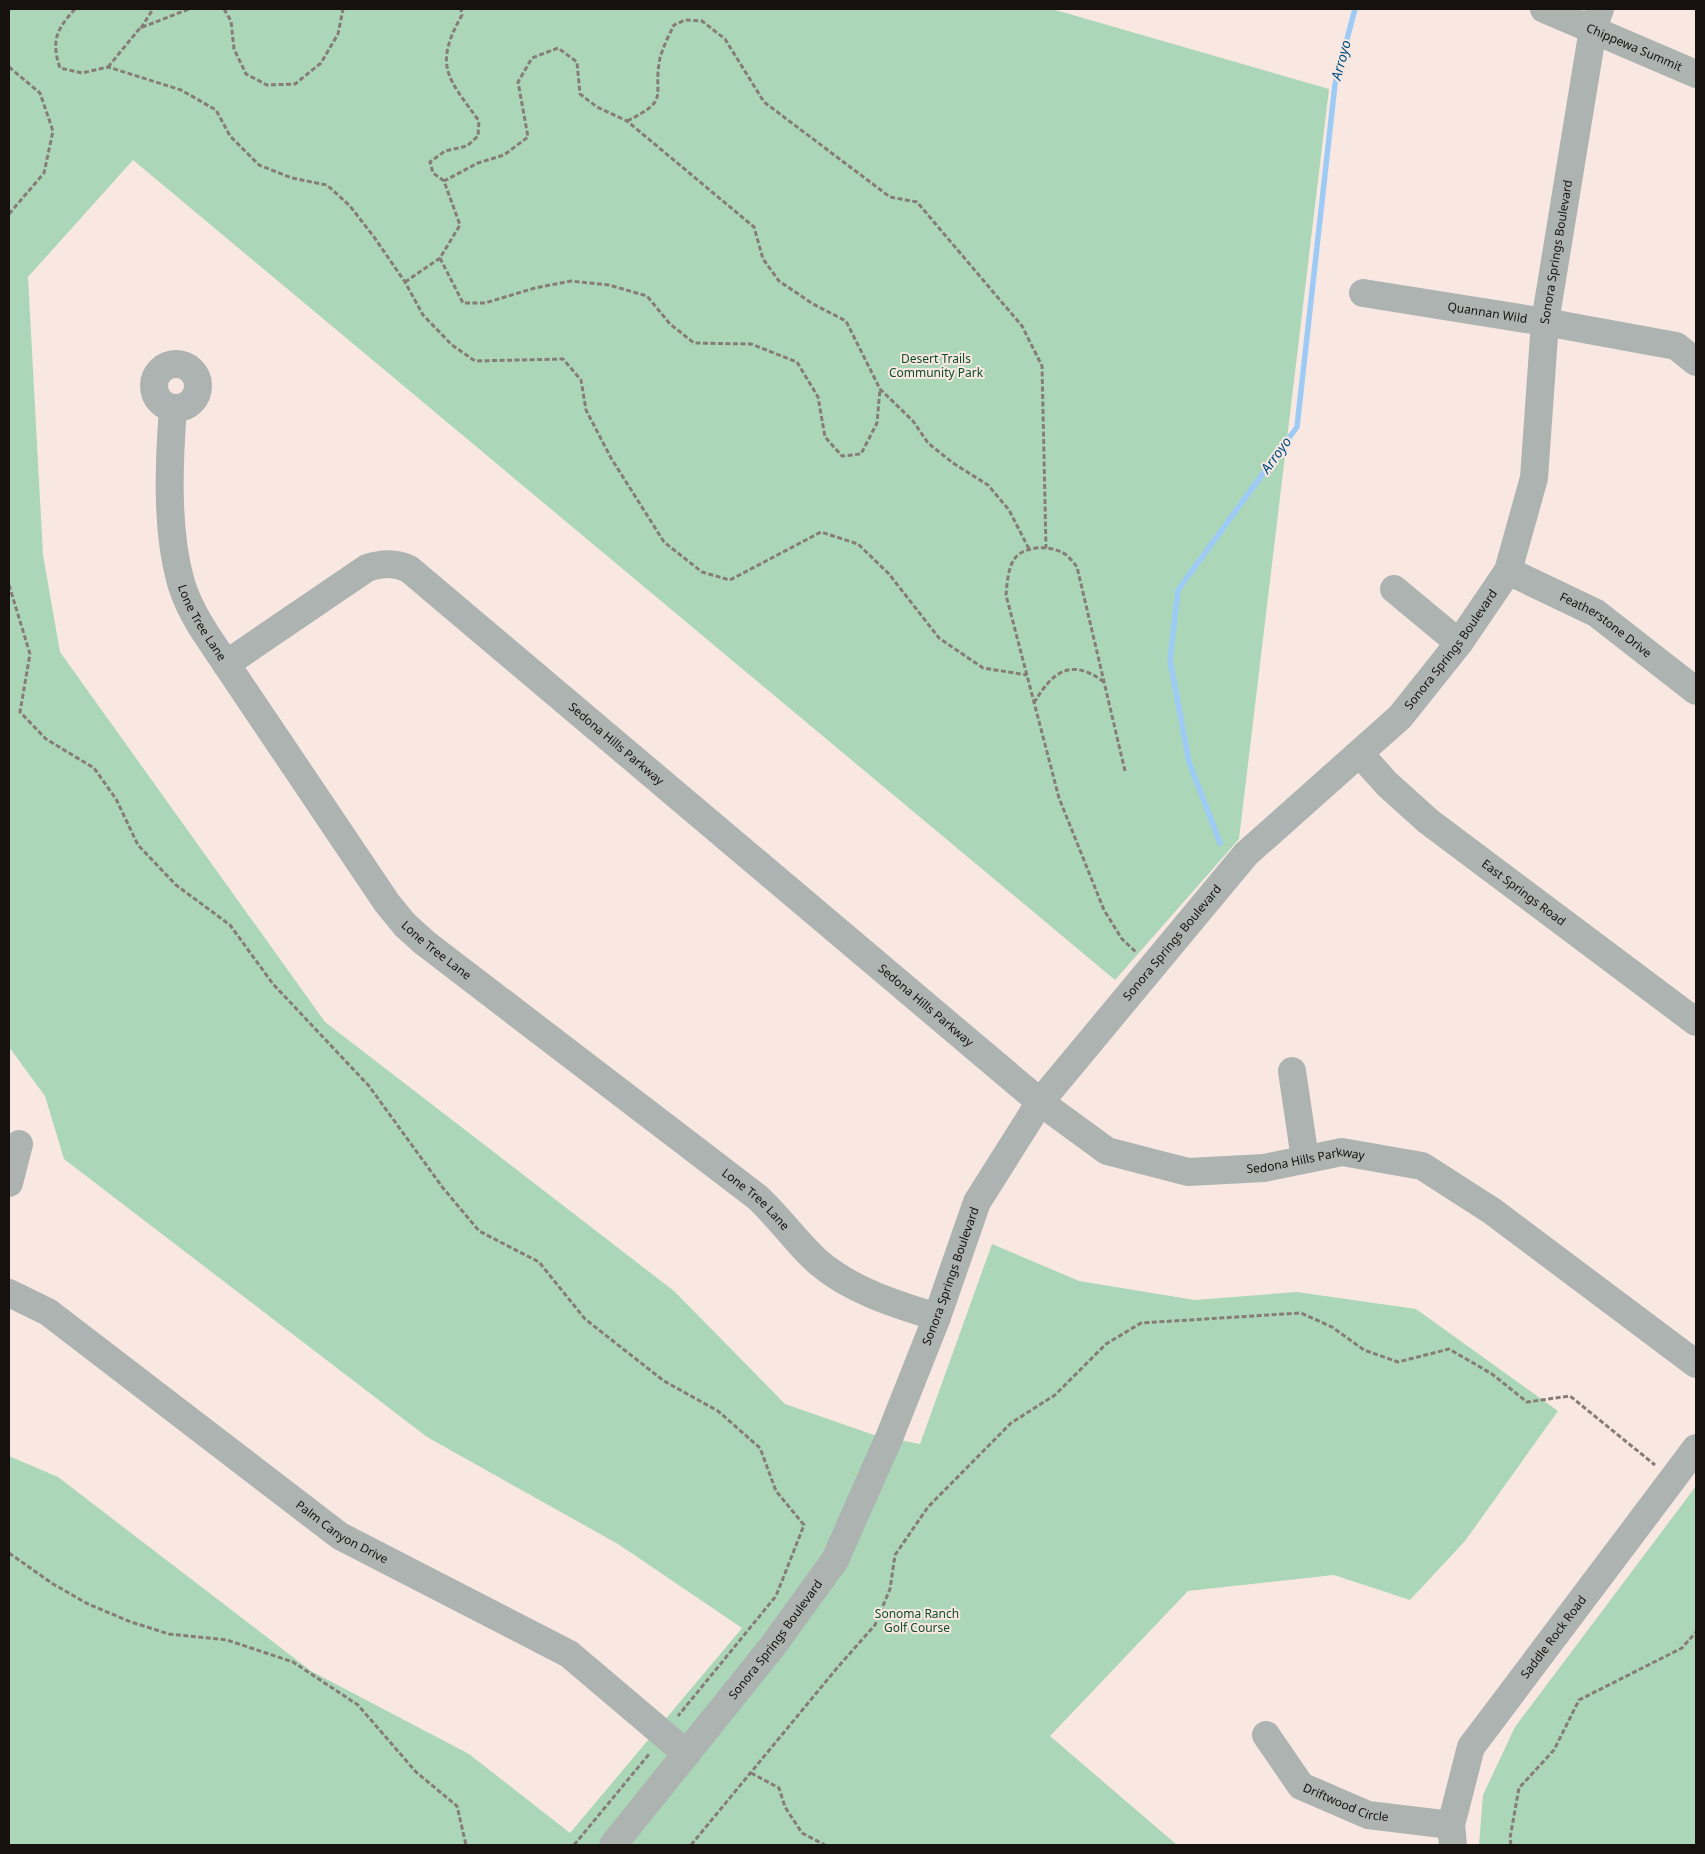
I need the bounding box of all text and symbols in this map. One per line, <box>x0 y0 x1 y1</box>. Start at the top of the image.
street label: Chippewa Summit <box>1584 19 1685 75</box>
water label: Arroyo <box>1326 38 1355 83</box>
street label: Sonora Springs Boulevard <box>1536 179 1576 325</box>
street label: Quannan Wild <box>1446 298 1529 327</box>
park label: Desert Trails Community Park <box>889 350 984 381</box>
water label: Arroyo <box>1255 433 1295 478</box>
street label: Lone Tree Lane <box>174 582 231 664</box>
street label: Sonora Springs Boulevard <box>1400 586 1501 713</box>
street label: Featherstone Drive <box>1557 588 1656 661</box>
street label: Sedona Hills Parkway <box>565 698 669 789</box>
street label: East Springs Road <box>1478 855 1569 929</box>
street label: Sonora Springs Boulevard <box>1119 881 1225 1004</box>
street label: Lone Tree Lane <box>398 917 475 984</box>
street label: Sedona Hills Parkway <box>875 960 978 1051</box>
street label: Sedona Hills Parkway <box>1246 1143 1367 1177</box>
street label: Lone Tree Lane <box>718 1164 794 1234</box>
street label: Sonora Springs Boulevard <box>918 1204 983 1348</box>
street label: Palm Canyon Drive <box>292 1496 391 1568</box>
street label: Sonora Springs Boulevard <box>724 1576 826 1703</box>
street label: Saddle Rock Road <box>1516 1592 1590 1682</box>
park label: Sonoma Ranch Golf Course <box>875 1605 959 1636</box>
street label: Driftwood Circle <box>1300 1779 1390 1825</box>

